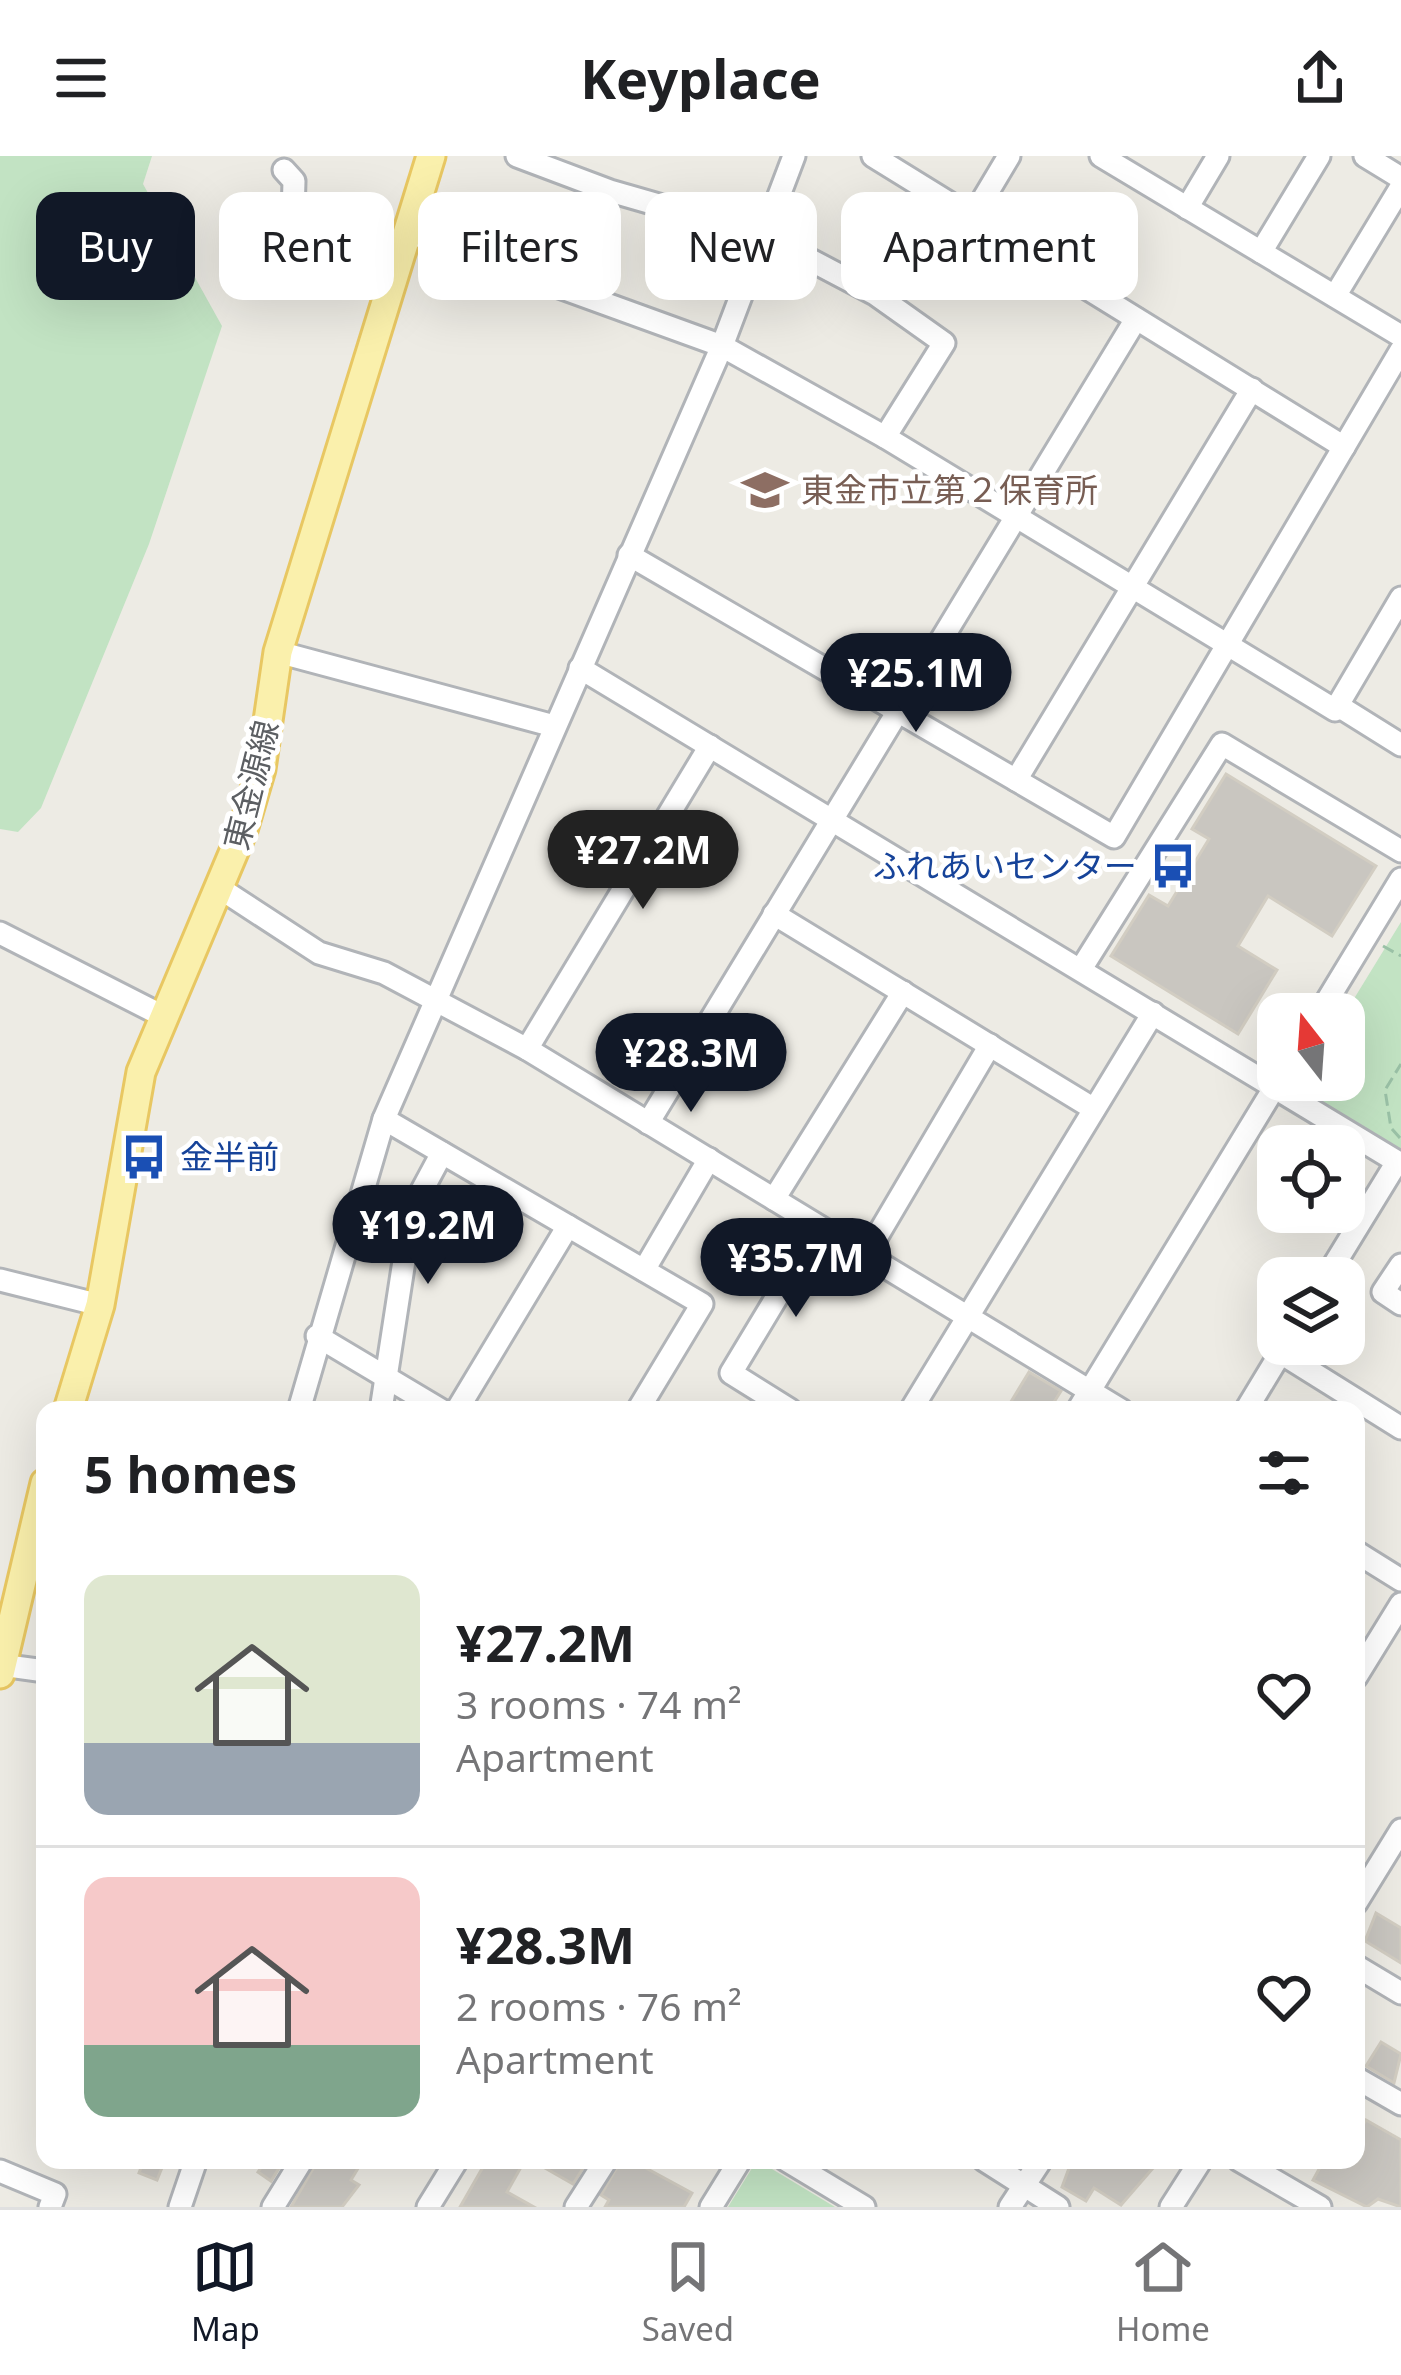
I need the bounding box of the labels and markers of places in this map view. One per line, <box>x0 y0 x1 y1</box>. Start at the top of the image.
school or university icon: 東金市立第２保育所 <box>740 465 790 515</box>
place label: 東金市立第２保育所 <box>801 467 1098 512</box>
pin: ¥25.1M <box>818 633 1014 735</box>
pin: ¥27.2M <box>545 810 741 912</box>
bus stop icon: ふれあいセンター <box>1148 841 1198 891</box>
place label: ふれあいセンター <box>873 843 1137 888</box>
pin: ¥28.3M <box>593 1013 789 1115</box>
bus stop icon: 金半前 <box>119 1132 169 1182</box>
place label: 金半前 <box>180 1134 279 1179</box>
pin: ¥19.2M <box>330 1185 526 1287</box>
pin: ¥35.7M <box>698 1218 894 1320</box>

